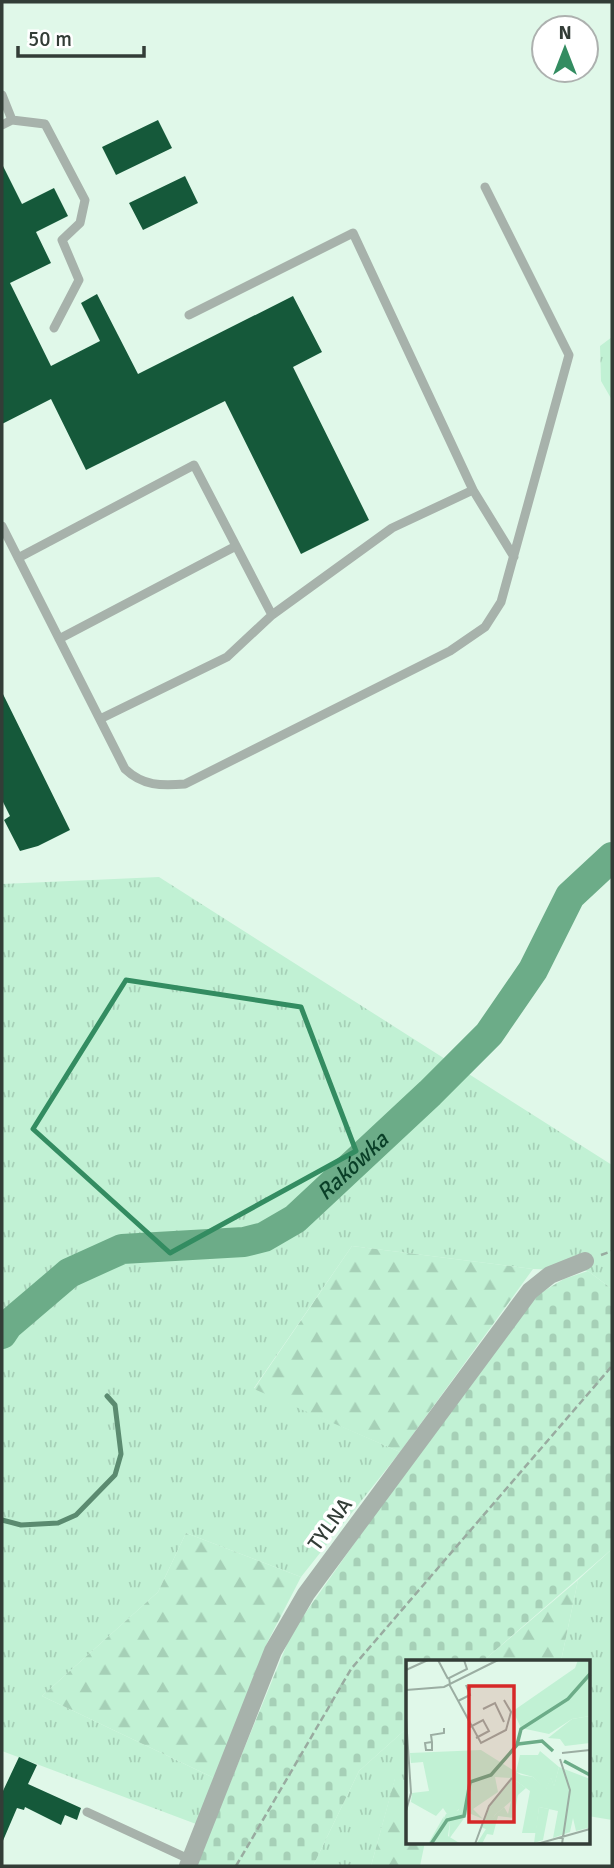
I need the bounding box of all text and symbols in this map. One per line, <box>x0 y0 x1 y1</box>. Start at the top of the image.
scale bar <box>18 14 144 58</box>
north arrow <box>530 14 600 84</box>
text: N <box>558 21 572 45</box>
text: 50 m <box>28 26 72 52</box>
water label: Rakówka <box>310 1124 396 1207</box>
street label: TYLNA <box>302 1492 358 1555</box>
inset map <box>406 1660 590 1843</box>

